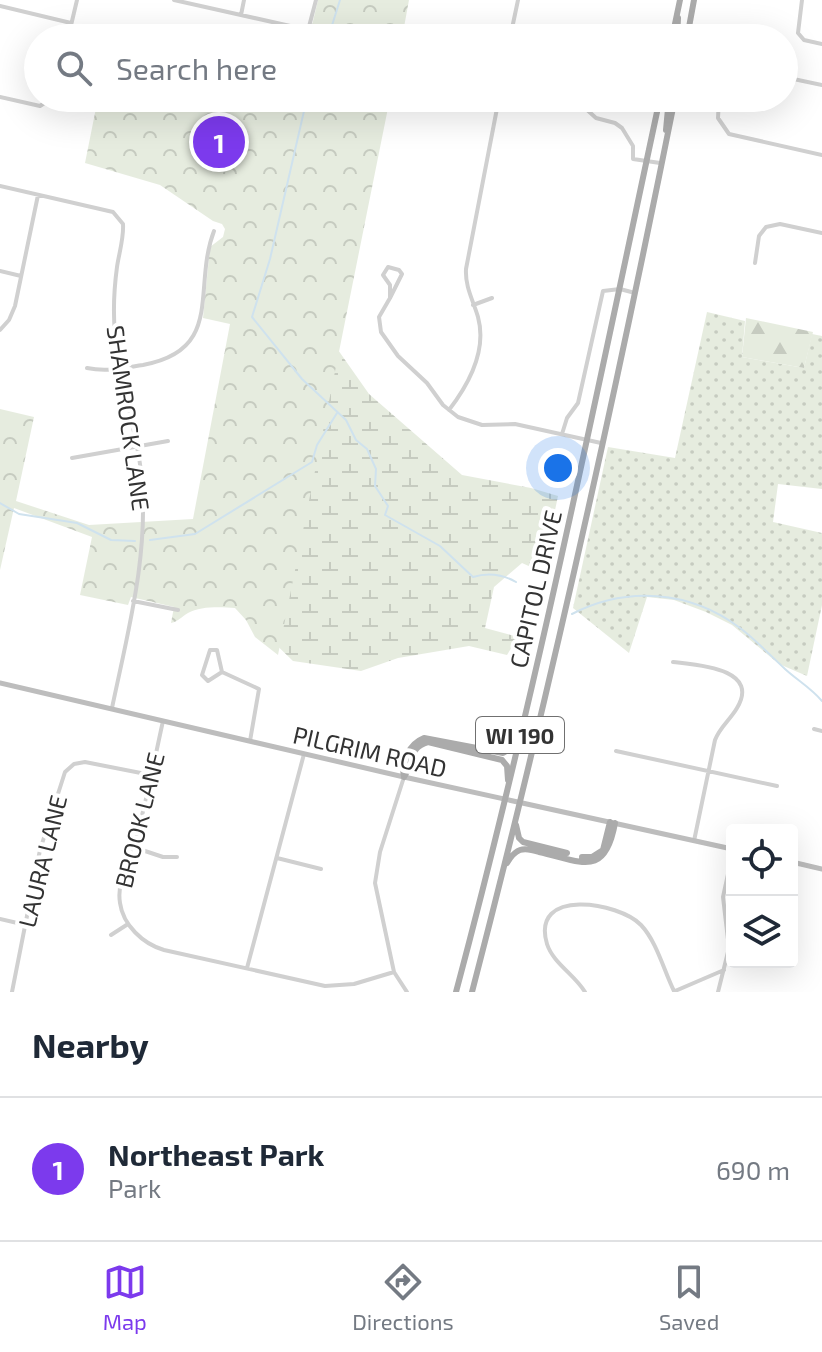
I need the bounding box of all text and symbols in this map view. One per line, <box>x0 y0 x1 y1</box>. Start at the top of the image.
search box <box>24 24 798 112</box>
icon: search <box>52 46 96 90</box>
text: Search here <box>116 50 277 86</box>
pin: 1 <box>193 112 245 172</box>
street label: SHAMROCK LANE <box>102 323 156 513</box>
your location <box>538 448 578 488</box>
street label: CAPITOL DRIVE <box>503 507 567 671</box>
road number: WI 190 <box>476 717 564 753</box>
street label: PILGRIM ROAD <box>290 719 450 783</box>
street label: BROOK LANE <box>108 749 170 891</box>
street label: LAURA LANE <box>12 792 72 930</box>
map controls <box>726 824 798 968</box>
button: locate <box>726 824 798 896</box>
button: layers <box>726 896 798 968</box>
text: Nearby <box>32 1024 149 1065</box>
text: Northeast Park <box>108 1136 324 1172</box>
text: 1 <box>52 1154 64 1185</box>
text: 690 m <box>716 1154 790 1185</box>
text: Park <box>108 1172 161 1203</box>
tab: Map <box>103 1260 147 1334</box>
tab: Directions <box>352 1260 454 1334</box>
tab: Saved <box>659 1260 719 1334</box>

